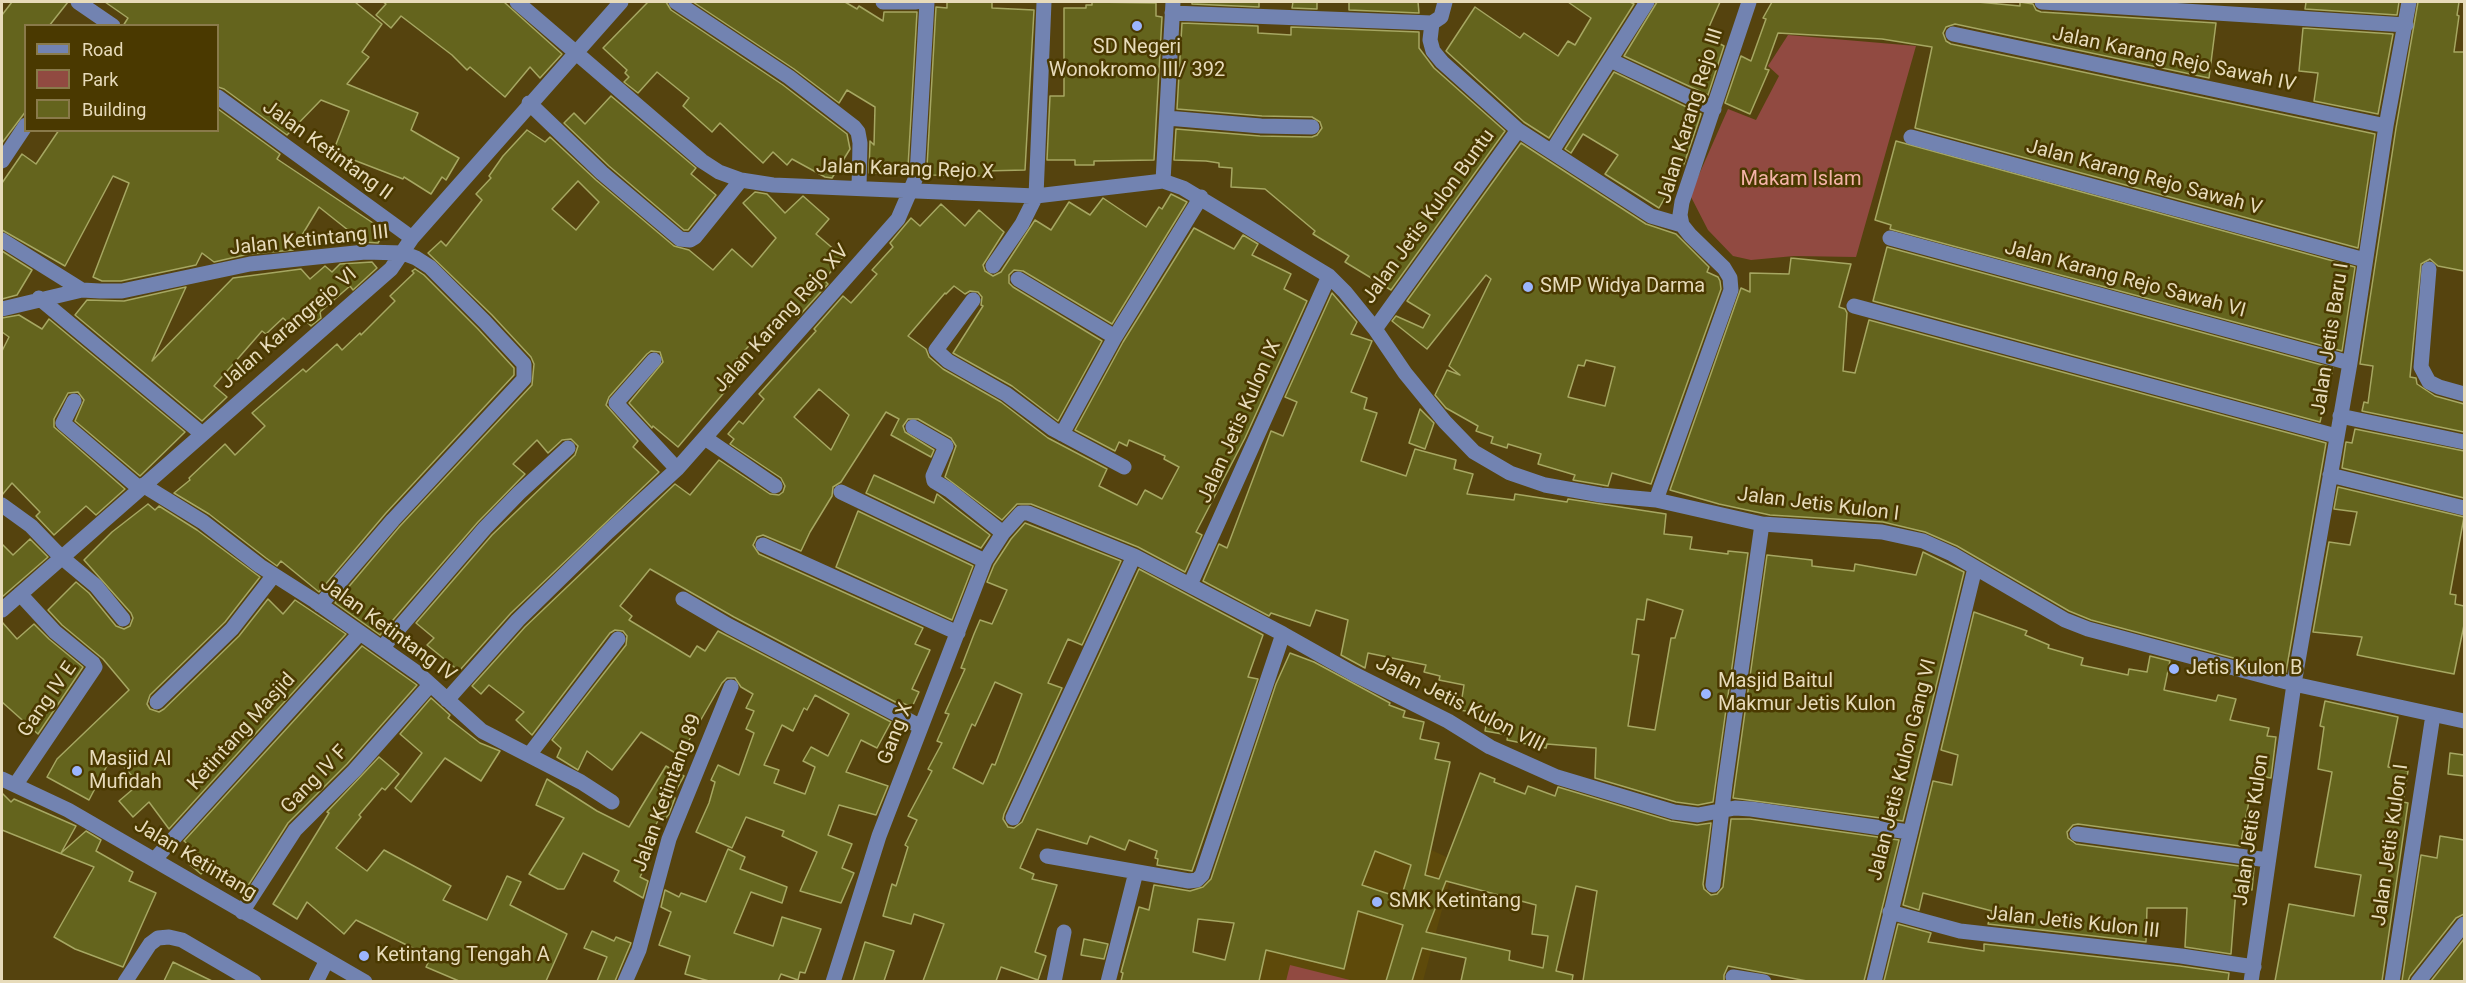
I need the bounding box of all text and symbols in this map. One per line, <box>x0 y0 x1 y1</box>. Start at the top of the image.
marker: SD Negeri Wonokromo III/ 392 <box>1130 19 1144 33</box>
street label: Jalan Karang Rejo Sawah IV <box>2050 22 2298 98</box>
legend <box>24 24 219 132</box>
street label: Jalan Karang Rejo III <box>1653 25 1729 207</box>
place label: SD Negeri Wonokromo III/ 392 <box>1049 36 1225 83</box>
text: Road <box>82 39 123 60</box>
text: Park <box>82 69 118 90</box>
street label: Jalan Ketintang II <box>257 96 397 206</box>
text: Building <box>82 99 146 120</box>
street label: Jalan Jetis Kulon Buntu <box>1358 125 1500 309</box>
street label: Jalan Karang Rejo Sawah V <box>2024 135 2264 221</box>
street label: Jalan Karang Rejo X <box>816 155 994 185</box>
park label: Makam Islam <box>1741 168 1861 192</box>
street label: Jalan Ketintang III <box>228 221 390 261</box>
street label: Jalan Karang Rejo Sawah VI <box>2002 236 2248 324</box>
street label: Jalan Karang Rejo XV <box>709 240 855 398</box>
street label: Jalan Jetis Baru I <box>2307 261 2355 417</box>
street label: Jalan Karangrejo VI <box>216 263 362 395</box>
place label: SMP Widya Darma <box>1540 275 1705 299</box>
marker: SMP Widya Darma <box>1521 280 1535 294</box>
street label: Jalan Jetis Kulon IX <box>1193 337 1287 507</box>
street label: Jalan Jetis Kulon I <box>1736 483 1900 527</box>
street label: Jalan Ketintang IV <box>315 573 461 687</box>
street label: Jalan Jetis Kulon VIII <box>1371 652 1549 758</box>
street label: Jalan Jetis Kulon Gang VI <box>1864 657 1942 883</box>
place label: Jetis Kulon B <box>2186 657 2302 681</box>
street label: Gang IV E <box>13 658 83 742</box>
marker: Jetis Kulon B <box>2167 662 2181 676</box>
street label: Ketintang Masjid <box>183 668 301 796</box>
place label: Masjid Baitul Makmur Jetis Kulon <box>1718 670 1896 717</box>
marker: Masjid Baitul Makmur Jetis Kulon <box>1699 687 1713 701</box>
street label: Gang X <box>873 700 919 768</box>
street label: Jalan Ketintang 89 <box>628 711 708 875</box>
street label: Gang IV F <box>277 741 353 819</box>
place label: Masjid Al Mufidah <box>89 748 171 795</box>
street label: Jalan Jetis Kulon <box>2229 753 2275 907</box>
street label: Jalan Jetis Kulon I <box>2368 763 2414 927</box>
marker: Masjid Al Mufidah <box>70 764 84 778</box>
street label: Jalan Ketintang <box>129 814 261 906</box>
place label: SMK Ketintang <box>1389 890 1521 914</box>
marker: SMK Ketintang <box>1370 895 1384 909</box>
street label: Jalan Jetis Kulon III <box>1985 902 2161 944</box>
place label: Ketintang Tengah A <box>376 944 550 968</box>
marker: Ketintang Tengah A <box>357 949 371 963</box>

